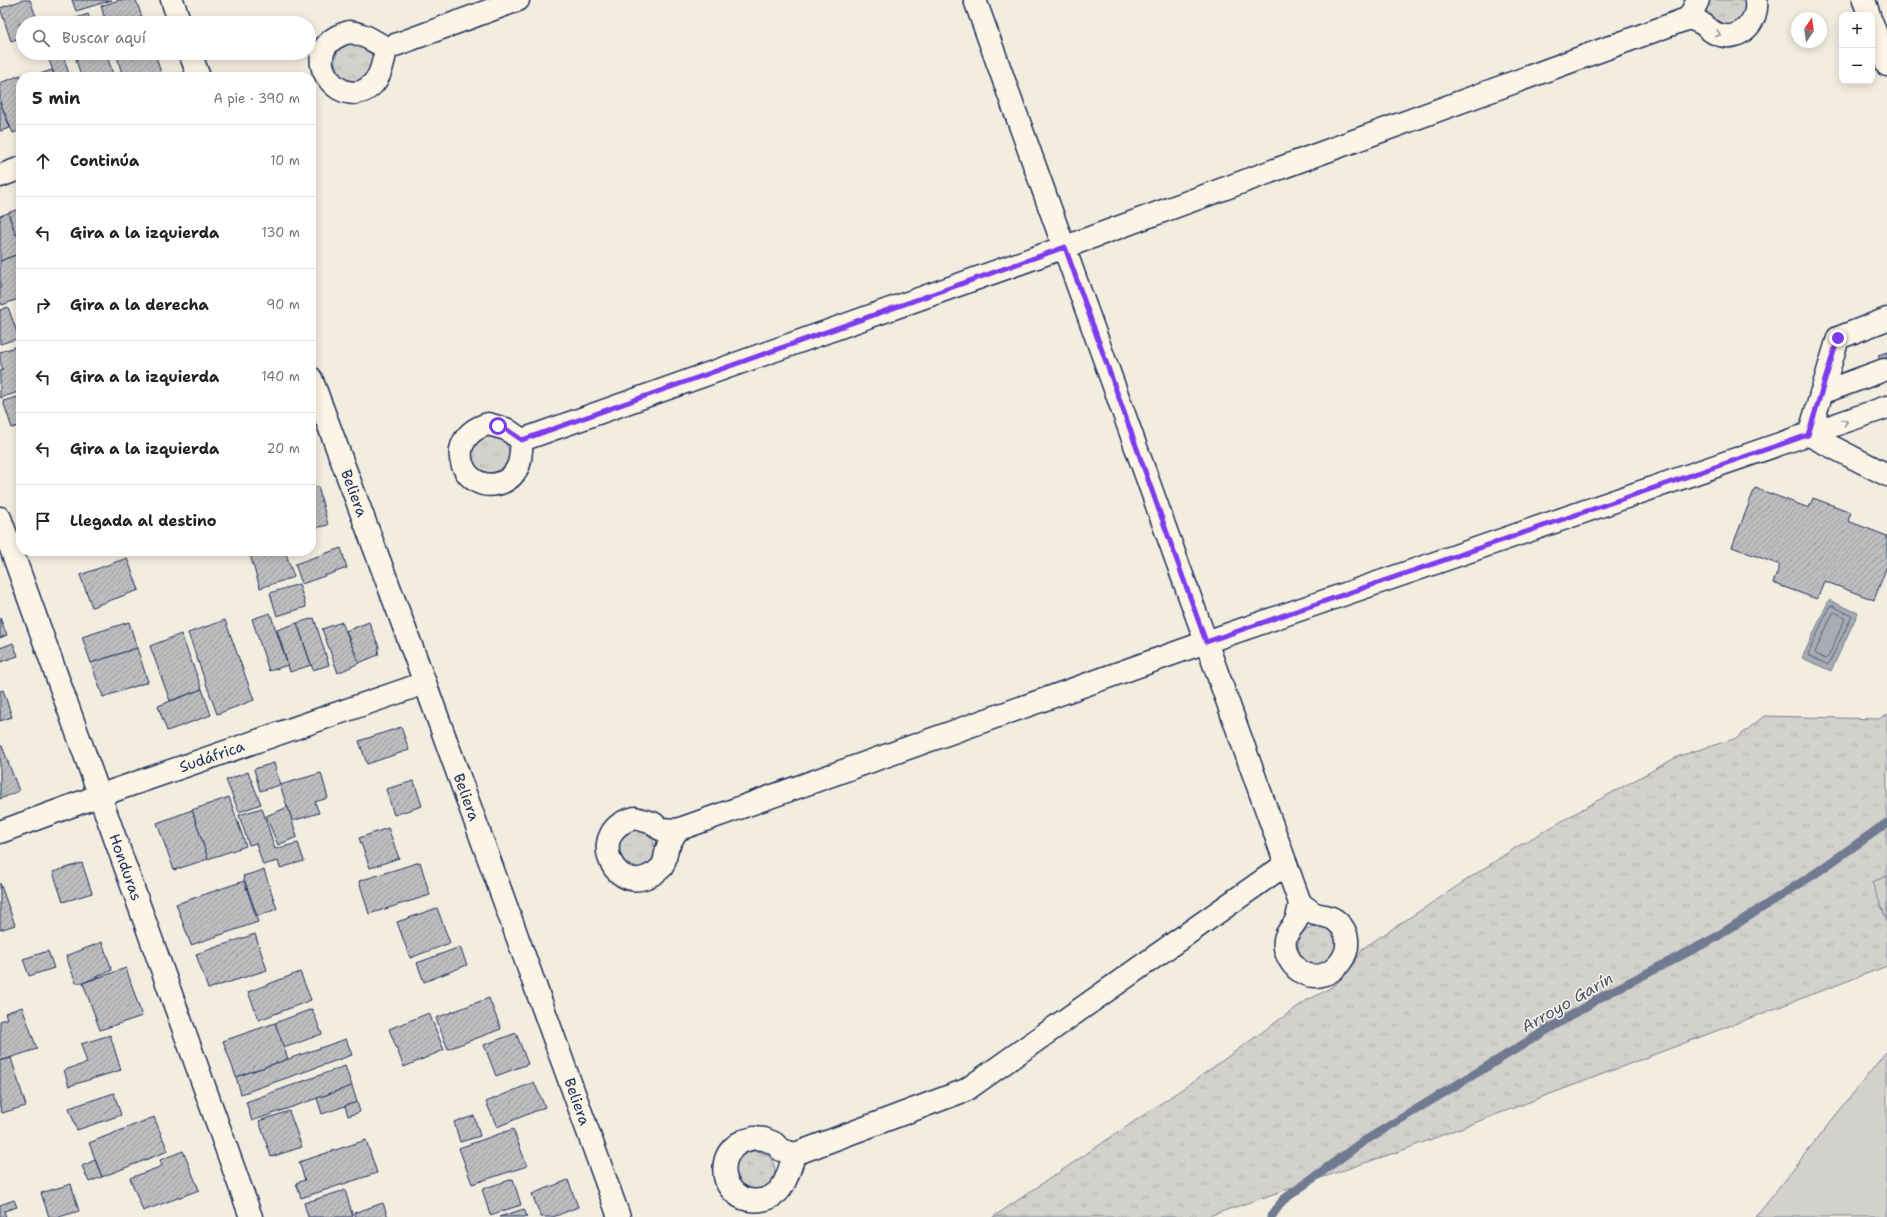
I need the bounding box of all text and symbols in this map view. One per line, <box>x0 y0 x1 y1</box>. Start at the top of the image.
north arrow <box>1791 12 1827 48</box>
map controls <box>1839 12 1875 84</box>
button: + <box>1839 12 1875 48</box>
search box <box>16 16 316 60</box>
icon: search <box>30 27 52 49</box>
text: Buscar aquí <box>62 28 146 48</box>
one-way arrow <box>1714 29 1721 37</box>
button: − <box>1839 48 1875 84</box>
text: 5 min <box>32 87 80 109</box>
text: A pie · 390 m <box>214 90 300 107</box>
icon: ahead <box>32 150 54 172</box>
text: Continúa <box>70 151 139 171</box>
text: 10 m <box>270 152 300 169</box>
icon: left <box>32 222 54 244</box>
text: Gira a la izquierda <box>70 223 219 243</box>
text: 130 m <box>262 224 300 241</box>
icon: right <box>32 294 54 316</box>
text: Gira a la derecha <box>70 295 209 315</box>
text: 90 m <box>266 296 300 313</box>
route end <box>1829 329 1847 347</box>
icon: left <box>32 366 54 388</box>
text: Gira a la izquierda <box>70 367 219 387</box>
text: 140 m <box>261 368 300 385</box>
route start <box>489 417 507 435</box>
one-way arrow <box>1842 418 1849 426</box>
icon: left <box>32 438 54 460</box>
text: Gira a la izquierda <box>70 439 219 459</box>
text: 20 m <box>267 440 300 457</box>
street label: Beliera <box>336 467 372 520</box>
icon: arrive <box>32 510 54 532</box>
text: Llegada al destino <box>70 511 217 531</box>
street label: Sudáfrica <box>177 736 248 777</box>
street label: Beliera <box>449 771 484 824</box>
street label: Honduras <box>104 831 147 903</box>
water label: Arroyo Garín <box>1518 968 1617 1037</box>
street label: Beliera <box>559 1075 595 1129</box>

